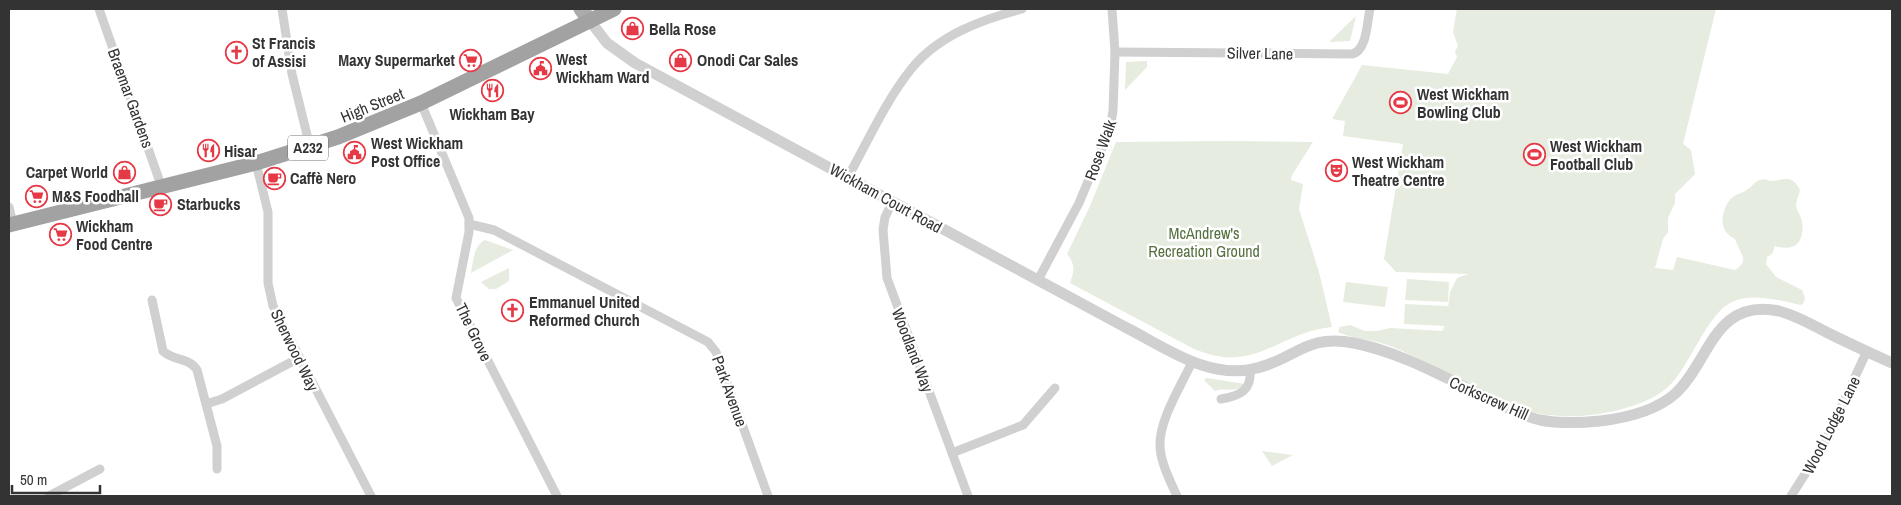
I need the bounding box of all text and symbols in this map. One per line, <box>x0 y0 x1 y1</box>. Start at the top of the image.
shop icon: Bella Rose <box>621 17 645 41</box>
place label: Bella Rose <box>649 18 716 40</box>
place label: St Francis of Assisi <box>252 32 315 72</box>
church icon: St Francis of Assisi <box>224 40 248 64</box>
street label: Silver Lane <box>1227 41 1293 65</box>
street label: Braemar Gardens <box>103 45 159 151</box>
supermarket icon: Maxy Supermarket <box>459 48 483 72</box>
place label: West Wickham Ward <box>556 48 649 88</box>
shop icon: Onodi Car Sales <box>669 48 693 72</box>
place label: Maxy Supermarket <box>338 49 456 71</box>
place label: Onodi Car Sales <box>697 49 798 71</box>
public building icon: West Wickham Ward <box>528 56 552 80</box>
restaurant icon: Wickham Bay <box>480 78 504 102</box>
street label: High Street <box>337 82 407 128</box>
place label: West Wickham Bowling Club <box>1417 83 1509 123</box>
sports icon: West Wickham Bowling Club <box>1389 91 1413 115</box>
place label: Wickham Bay <box>449 103 535 125</box>
street label: Rose Walk <box>1079 116 1121 183</box>
place label: West Wickham Post Office <box>371 132 463 172</box>
place label: West Wickham Football Club <box>1550 135 1642 175</box>
road number: A232 <box>288 136 328 160</box>
restaurant icon: Hisar <box>196 139 220 163</box>
place label: Hisar <box>224 140 258 162</box>
public building icon: West Wickham Post Office <box>343 140 367 164</box>
sports icon: West Wickham Football Club <box>1522 143 1546 167</box>
place label: West Wickham Theatre Centre <box>1352 151 1445 191</box>
street label: Wickham Court Road <box>826 158 946 238</box>
theatre icon: West Wickham Theatre Centre <box>1324 159 1348 183</box>
shop icon: Carpet World <box>112 160 136 184</box>
place label: Carpet World <box>26 161 108 183</box>
cafe icon: Caffè Nero <box>262 166 286 190</box>
place label: Caffè Nero <box>290 167 356 189</box>
supermarket icon: M&S Foodhall <box>24 184 48 208</box>
place label: M&S Foodhall <box>52 185 139 207</box>
cafe icon: Starbucks <box>149 192 173 216</box>
place label: Starbucks <box>177 193 240 215</box>
place label: Wickham Food Centre <box>76 215 153 255</box>
park label: McAndrew's Recreation Ground <box>1148 222 1260 262</box>
supermarket icon: Wickham Food Centre <box>48 223 72 247</box>
place label: Emmanuel United Reformed Church <box>529 291 640 331</box>
street label: The Grove <box>451 299 497 365</box>
church icon: Emmanuel United Reformed Church <box>501 299 525 323</box>
street label: Sherwood Way <box>266 305 324 395</box>
street label: Woodland Way <box>887 305 939 396</box>
street label: Park Avenue <box>707 352 753 430</box>
street label: Corkscrew Hill <box>1446 371 1532 425</box>
street label: Wood Lodge Lane <box>1797 372 1865 478</box>
scale bar <box>12 462 100 494</box>
text: 50 m <box>20 469 47 490</box>

